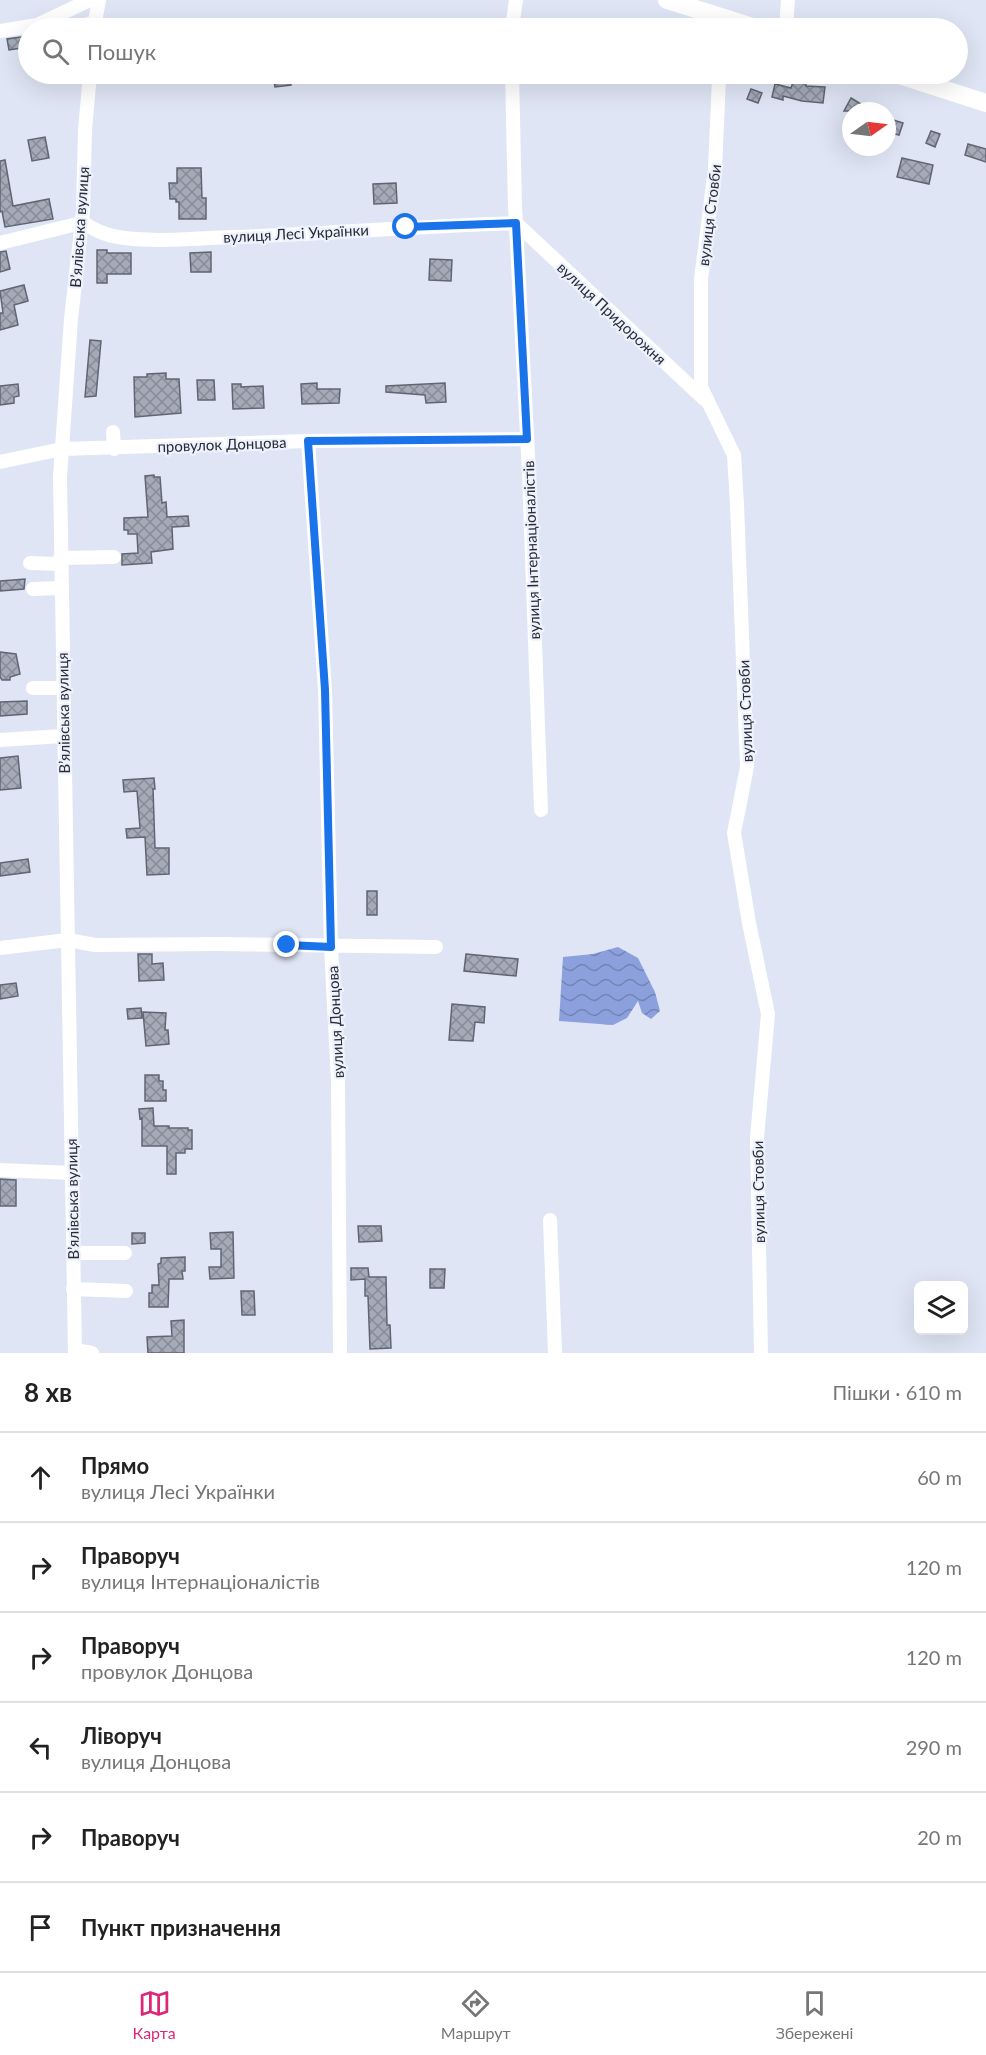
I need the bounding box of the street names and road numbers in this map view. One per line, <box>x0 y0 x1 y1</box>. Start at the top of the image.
street label: вулиця Стовби <box>694 163 724 267</box>
street label: В’ялівська вулиця <box>66 166 92 288</box>
street label: вулиця Лесі Українки <box>223 220 369 246</box>
street label: вулиця Придорожня <box>554 258 670 368</box>
street label: провулок Донцова <box>157 433 287 455</box>
street label: вулиця Інтернаціоналістів <box>519 460 543 640</box>
street label: В’ялівська вулиця <box>53 652 73 774</box>
street label: вулиця Стовби <box>734 660 756 762</box>
street label: вулиця Донцова <box>323 965 347 1079</box>
street label: В’ялівська вулиця <box>62 1138 82 1260</box>
street label: вулиця Стовби <box>748 1141 768 1243</box>

